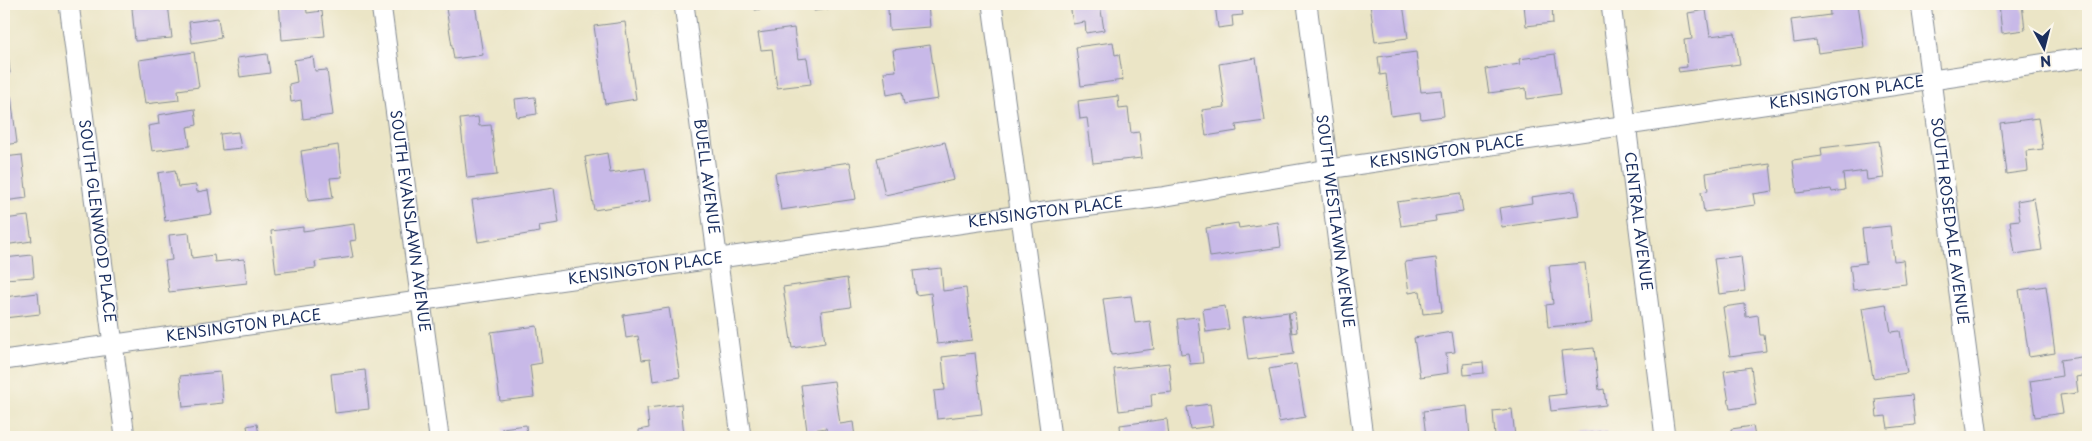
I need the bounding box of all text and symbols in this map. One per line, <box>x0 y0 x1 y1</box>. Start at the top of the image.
north arrow <box>2020 22 2070 72</box>
text: N <box>2039 50 2052 72</box>
street label: KENSINGTON PLACE <box>1767 68 1925 114</box>
street label: SOUTH EVANSLAWN AVENUE <box>385 108 438 333</box>
street label: SOUTH WESTLAWN AVENUE <box>1311 113 1362 329</box>
street label: SOUTH ROSEDALE AVENUE <box>1926 116 1976 326</box>
street label: BUELL AVENUE <box>689 117 727 235</box>
street label: SOUTH GLENWOOD PLACE <box>74 118 123 324</box>
street label: KENSINGTON PLACE <box>1368 127 1526 173</box>
street label: CENTRAL AVENUE <box>1620 150 1660 292</box>
street label: KENSINGTON PLACE <box>966 189 1124 232</box>
street label: KENSINGTON PLACE <box>566 245 724 289</box>
street label: KENSINGTON PLACE <box>164 302 322 347</box>

